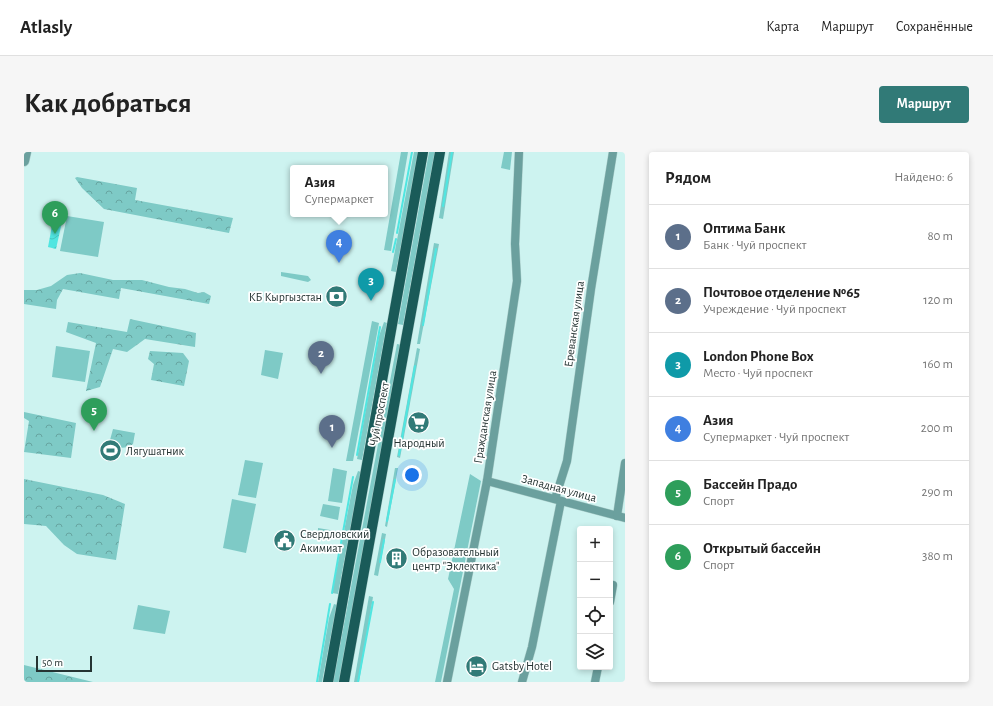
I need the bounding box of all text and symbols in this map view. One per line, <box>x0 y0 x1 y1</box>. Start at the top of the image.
text: Atlasly <box>20 18 72 37</box>
text: Карта <box>766 20 799 34</box>
text: Маршрут <box>821 20 874 34</box>
text: Сохранённые <box>896 20 973 34</box>
button: Маршрут <box>879 86 969 123</box>
text: Как добраться <box>24 90 192 118</box>
popup <box>290 165 388 217</box>
text: Рядом <box>665 169 711 186</box>
text: Найдено: 6 <box>894 171 953 184</box>
text: Азия <box>305 175 335 190</box>
text: Супермаркет <box>305 193 373 206</box>
pin: 6 <box>42 201 68 234</box>
text: Оптима Банк <box>703 221 785 236</box>
pin: 4 <box>326 230 352 263</box>
text: 1 <box>676 230 680 243</box>
text: 80 m <box>927 230 953 243</box>
text: Банк · Чуй проспект <box>703 239 806 252</box>
pin: 3 <box>358 268 384 301</box>
street label: Ереванская улица <box>562 280 587 368</box>
bank icon: КБ Кыргызстан <box>324 284 350 310</box>
text: Почтовое отделение №65 <box>703 285 860 300</box>
place label: КБ Кыргызстан <box>249 291 322 303</box>
text: 2 <box>675 294 681 307</box>
text: 120 m <box>923 294 953 307</box>
text: Учреждение · Чуй проспект <box>703 303 846 316</box>
pin: 2 <box>308 341 334 374</box>
text: London Phone Box <box>703 349 814 364</box>
text: 3 <box>675 358 681 371</box>
text: 160 m <box>923 358 953 371</box>
text: Место · Чуй проспект <box>703 367 813 380</box>
street label: Гражданская улица <box>472 369 499 465</box>
street label: Чуй проспект <box>367 380 392 447</box>
pin: 5 <box>81 398 107 431</box>
supermarket icon: Народный <box>406 409 432 435</box>
text: Азия <box>703 413 734 428</box>
pin: 1 <box>319 415 345 448</box>
text: 4 <box>675 422 681 435</box>
text: 200 m <box>921 422 953 435</box>
text: Супермаркет · Чуй проспект <box>703 431 849 444</box>
place label: Народный <box>393 437 445 449</box>
sports icon: Лягушатник <box>98 438 124 464</box>
place label: Лягушатник <box>126 445 184 458</box>
your location <box>402 465 422 485</box>
street label: Западная улица <box>520 472 598 505</box>
text: Бассейн Прадо <box>703 477 797 492</box>
text: 5 <box>675 486 681 499</box>
text: 290 m <box>922 486 953 499</box>
text: Спорт <box>703 495 734 508</box>
map controls <box>577 526 613 670</box>
button: + <box>577 526 613 562</box>
public building icon: Свердловский Акимиат <box>271 528 297 554</box>
place label: Свердловский Акимиат <box>300 528 369 554</box>
text: Открытый бассейн <box>703 541 821 556</box>
building icon: Образовательный центр "Эклектика" <box>384 546 410 572</box>
place label: Образовательный центр "Эклектика" <box>412 546 499 572</box>
text: 6 <box>675 550 681 563</box>
text: 380 m <box>922 550 953 563</box>
text: Спорт <box>703 559 734 572</box>
button: − <box>577 562 613 598</box>
button: locate <box>577 598 613 634</box>
button: layers <box>577 634 613 670</box>
hotel icon: Gatsby Hotel <box>464 653 490 679</box>
scale bar <box>36 654 92 673</box>
text: 50 m <box>42 657 63 668</box>
place label: Gatsby Hotel <box>492 660 552 673</box>

